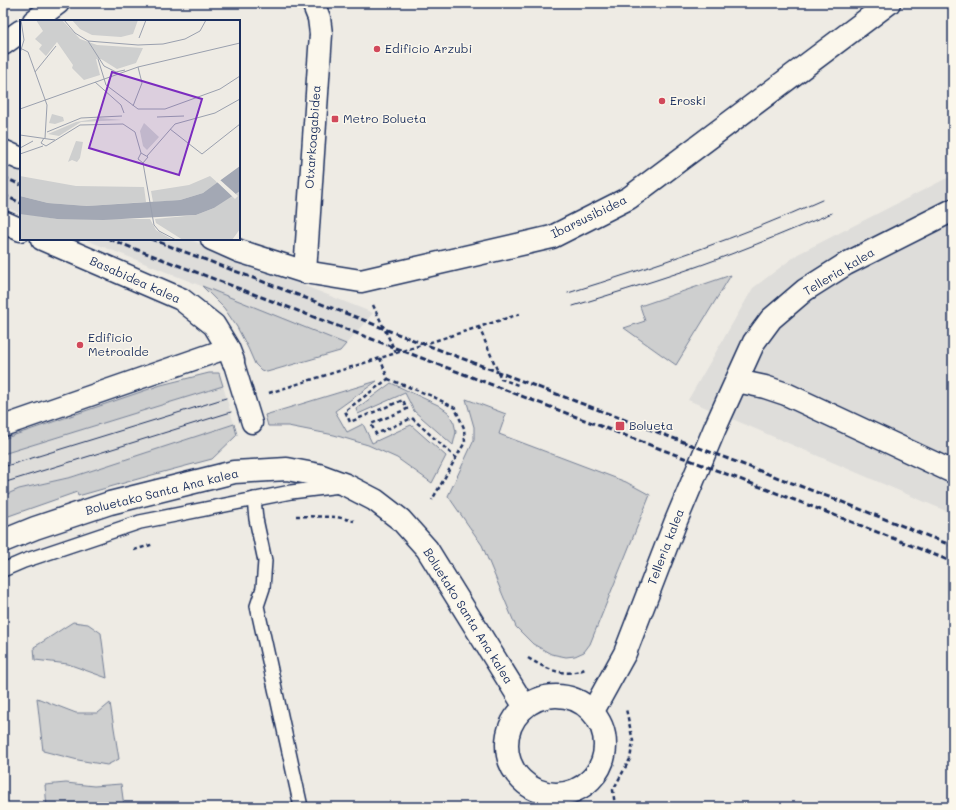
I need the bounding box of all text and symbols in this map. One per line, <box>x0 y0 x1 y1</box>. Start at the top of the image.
inset map <box>20 20 240 240</box>
place label: Edificio Arzubi <box>385 40 472 56</box>
marker: Edificio Arzubi <box>372 44 382 54</box>
street label: Otxarkoagabidea <box>300 85 324 189</box>
place label: Eroski <box>670 92 706 108</box>
marker: Eroski <box>657 96 667 106</box>
place label: Metro Bolueta <box>343 110 427 126</box>
marker: Metro Bolueta <box>330 114 340 124</box>
street label: Ibarsusibidea <box>548 191 629 241</box>
street label: Telleria kalea <box>800 244 877 299</box>
street label: Basabidea kalea <box>88 252 183 306</box>
place label: Edificio Metroalde <box>88 329 149 359</box>
marker: Edificio Metroalde <box>75 340 85 350</box>
place label: Bolueta <box>629 417 673 433</box>
marker: Bolueta <box>614 420 626 432</box>
street label: Boluetako Santa Ana kalea <box>84 464 240 518</box>
street label: Telleria kalea <box>643 506 687 587</box>
street label: Boluetako Santa Ana kalea <box>420 545 517 686</box>

